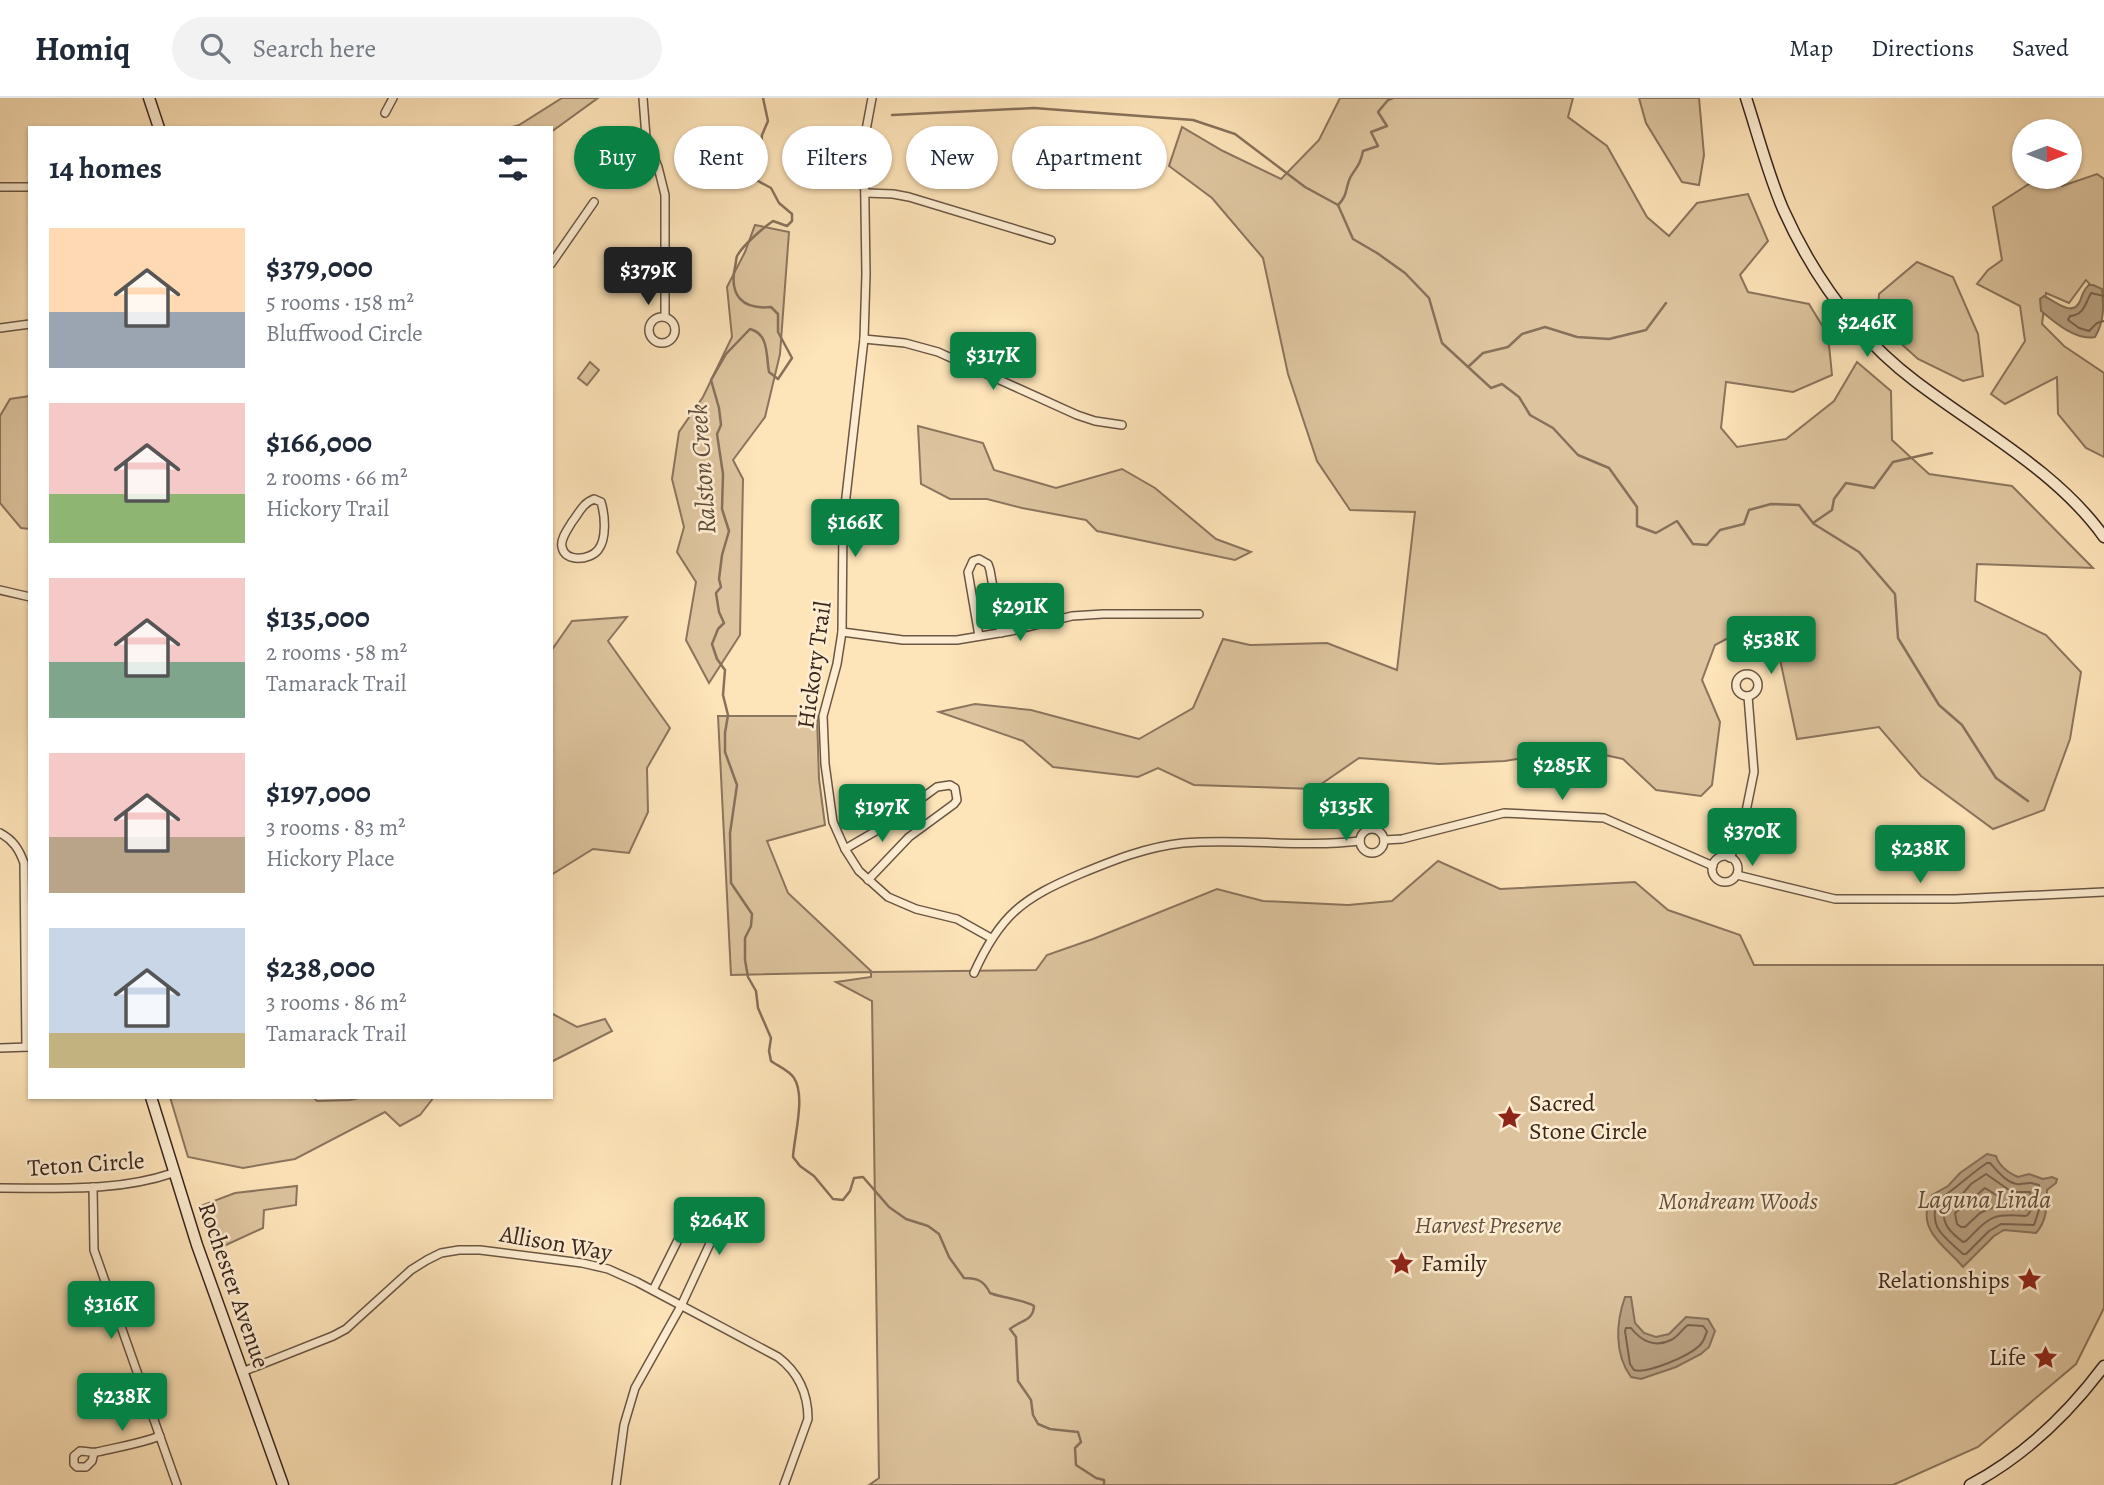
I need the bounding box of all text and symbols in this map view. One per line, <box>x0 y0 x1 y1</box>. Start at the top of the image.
search box <box>172 17 662 80</box>
text: Homiq <box>35 26 130 71</box>
icon: search <box>196 29 234 67</box>
text: Search here <box>252 31 376 66</box>
text: Map <box>1789 32 1833 64</box>
text: Directions <box>1871 32 1974 64</box>
text: Saved <box>2012 32 2069 64</box>
north arrow <box>2012 119 2082 189</box>
map controls <box>2012 119 2082 189</box>
chip: Buy <box>574 126 660 189</box>
chip: Rent <box>674 126 768 189</box>
chip: Filters <box>782 126 892 189</box>
chip: New <box>906 126 998 189</box>
chip: Apartment <box>1012 126 1167 189</box>
text: 14 homes <box>49 148 162 188</box>
icon: filters <box>494 149 532 187</box>
text: $379,000 <box>266 247 373 287</box>
pin: $379K <box>599 248 697 307</box>
text: $379K <box>620 254 676 285</box>
icon: home <box>105 256 189 340</box>
text: 5 rooms · 158 m² <box>266 287 414 318</box>
pin: $246K <box>1818 300 1916 359</box>
text: $246K <box>1838 306 1896 337</box>
text: Bluffwood Circle <box>266 318 423 349</box>
pin: $317K <box>944 332 1042 392</box>
text: $317K <box>966 339 1020 370</box>
water label: Ralston Creek <box>680 402 725 535</box>
text: $166,000 <box>266 422 372 462</box>
icon: home <box>105 431 189 515</box>
text: 2 rooms · 66 m² <box>266 462 408 493</box>
text: Hickory Trail <box>266 493 389 524</box>
pin: $166K <box>806 500 904 559</box>
text: $166K <box>827 506 883 537</box>
pin: $291K <box>971 584 1069 643</box>
text: $291K <box>992 590 1048 621</box>
text: $135,000 <box>266 597 370 637</box>
street label: Hickory Trail <box>789 599 839 731</box>
icon: home <box>105 606 189 690</box>
pin: $538K <box>1722 616 1820 676</box>
text: $538K <box>1743 623 1799 654</box>
text: 2 rooms · 58 m² <box>266 637 407 668</box>
text: Tamarack Trail <box>266 668 406 699</box>
pin: $285K <box>1513 742 1611 802</box>
text: $285K <box>1533 749 1591 780</box>
text: $197,000 <box>266 772 371 812</box>
icon: home <box>105 781 189 865</box>
pin: $197K <box>833 784 931 844</box>
pin: $135K <box>1297 784 1395 843</box>
text: $135K <box>1319 790 1373 821</box>
text: $197K <box>855 791 909 822</box>
pin: $370K <box>1703 808 1801 868</box>
text: 3 rooms · 83 m² <box>266 812 406 843</box>
text: $370K <box>1723 815 1781 846</box>
pin: $238K <box>1871 826 1969 885</box>
text: $238K <box>1891 832 1949 863</box>
text: Hickory Place <box>266 843 394 874</box>
text: $238,000 <box>266 947 375 987</box>
icon: home <box>105 956 189 1040</box>
text: 3 rooms · 86 m² <box>266 987 407 1018</box>
text: Tamarack Trail <box>266 1018 406 1049</box>
place label: Sacred Stone Circle <box>1529 1087 1647 1147</box>
place icon: Sacred Stone Circle <box>1495 1103 1523 1131</box>
street label: Teton Circle <box>26 1144 146 1184</box>
water label: Laguna Linda <box>1917 1182 2051 1217</box>
park label: Mondream Woods <box>1658 1185 1818 1217</box>
street label: Rochester Avenue <box>191 1198 277 1372</box>
pin: $264K <box>670 1198 768 1257</box>
text: $264K <box>690 1204 748 1235</box>
park label: Harvest Preserve <box>1415 1209 1562 1241</box>
street label: Allison Way <box>496 1217 615 1269</box>
place label: Family <box>1421 1247 1487 1279</box>
place icon: Family <box>1387 1249 1415 1277</box>
place label: Relationships <box>1877 1264 2010 1296</box>
place icon: Relationships <box>2016 1266 2044 1294</box>
pin: $316K <box>62 1282 160 1341</box>
text: $316K <box>84 1288 138 1319</box>
place label: Life <box>1989 1341 2026 1373</box>
place icon: Life <box>2032 1343 2060 1371</box>
pin: $238K <box>73 1374 171 1433</box>
text: $238K <box>93 1380 151 1411</box>

